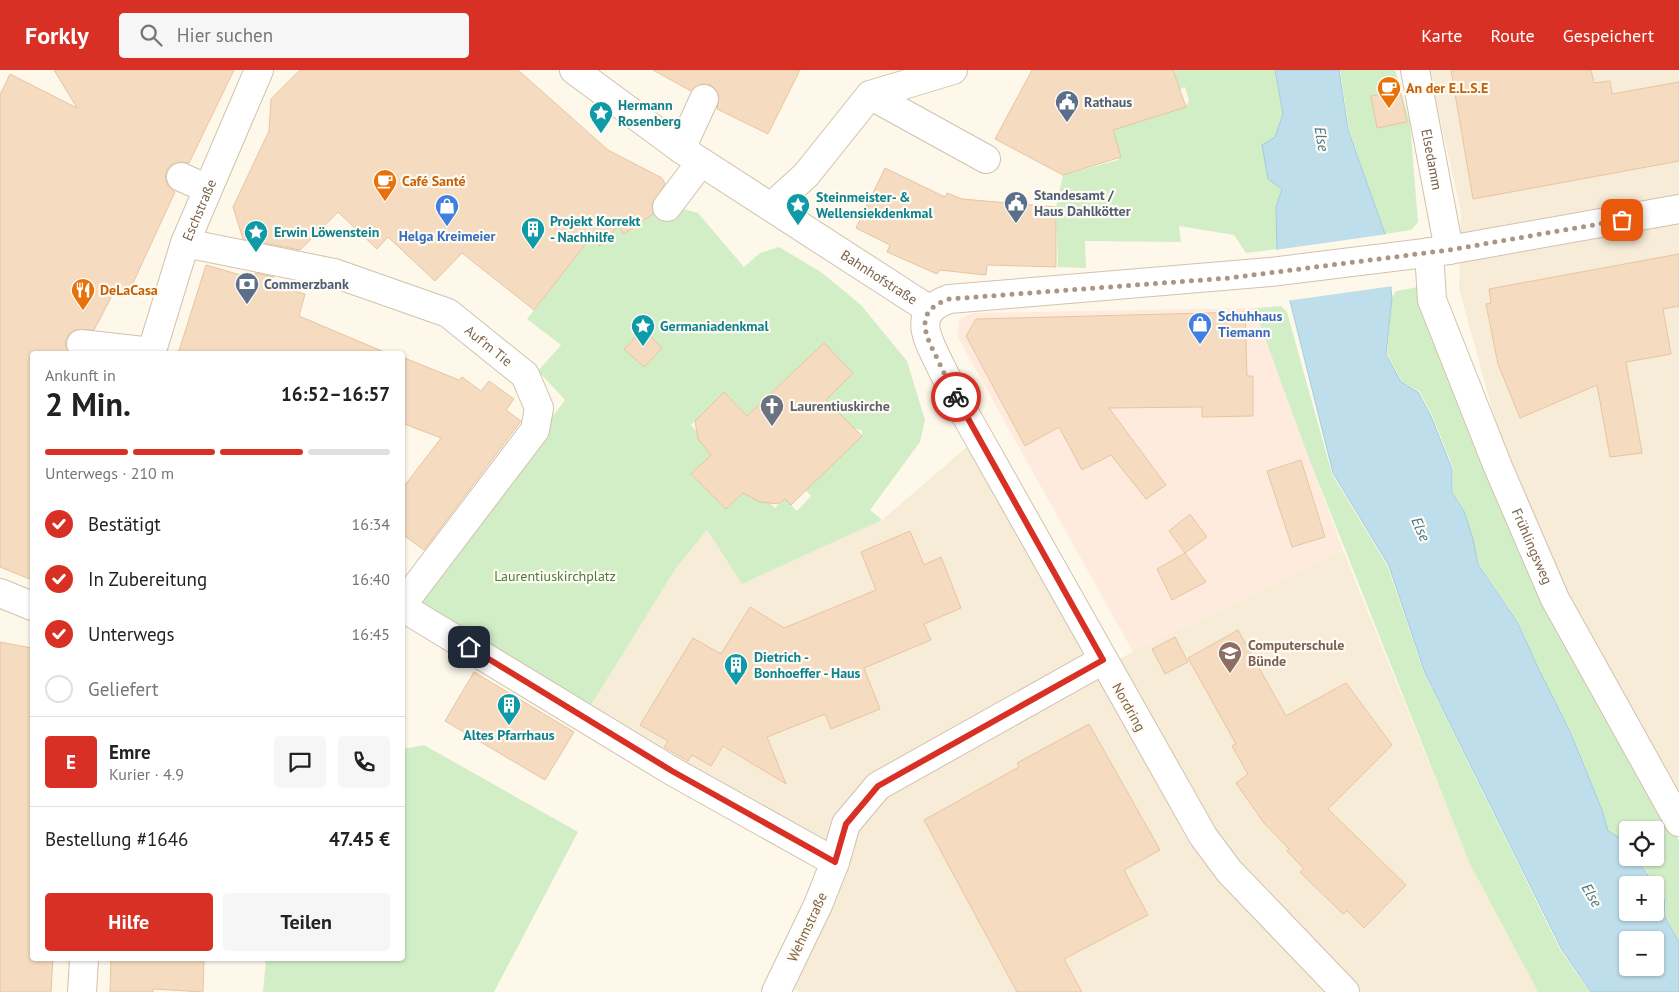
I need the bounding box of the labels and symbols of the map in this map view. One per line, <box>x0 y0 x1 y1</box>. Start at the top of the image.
cafe icon: An der E.L.S.E <box>1376 75 1402 109</box>
place label: An der E.L.S.E <box>1406 79 1488 97</box>
public building icon: Rathaus <box>1054 89 1080 123</box>
place label: Rathaus <box>1084 93 1132 111</box>
place label: Hermann Rosenberg <box>618 96 681 130</box>
place icon: Hermann Rosenberg <box>588 100 614 134</box>
water label: Else <box>1311 125 1334 153</box>
street label: Elsedamm <box>1417 127 1446 191</box>
cafe icon: Café Santé <box>372 168 398 202</box>
place label: Café Santé <box>402 172 466 190</box>
street label: Eschstraße <box>178 176 220 244</box>
place label: Standesamt / Haus Dahlkötter <box>1034 186 1131 220</box>
place label: Steinmeister- & Wellensiekdenkmal <box>816 188 933 222</box>
public building icon: Standesamt / Haus Dahlkötter <box>1003 190 1029 224</box>
place icon: Steinmeister- & Wellensiekdenkmal <box>785 192 811 226</box>
shop icon: Helga Kreimeier <box>434 193 460 227</box>
pin <box>1601 199 1643 241</box>
place label: Projekt Korrekt - Nachhilfe <box>550 212 641 246</box>
building icon: Projekt Korrekt - Nachhilfe <box>520 216 546 250</box>
place icon: Erwin Löwenstein <box>243 219 269 253</box>
place label: Erwin Löwenstein <box>274 223 379 241</box>
place label: Helga Kreimeier <box>399 227 495 245</box>
street label: Bahnhofstraße <box>837 246 921 309</box>
bank icon: Commerzbank <box>234 271 260 305</box>
place label: Commerzbank <box>264 275 349 293</box>
restaurant icon: DeLaCasa <box>70 277 96 311</box>
place label: DeLaCasa <box>100 281 158 299</box>
place label: Schuhhaus Tiemann <box>1218 307 1282 341</box>
shop icon: Schuhhaus Tiemann <box>1187 311 1213 345</box>
place icon: Germaniadenkmal <box>630 313 656 347</box>
place label: Germaniadenkmal <box>660 317 769 335</box>
street label: Auf'm Tie <box>461 321 516 370</box>
courier <box>931 372 981 422</box>
church icon: Laurentiuskirche <box>759 393 785 427</box>
place label: Laurentiuskirche <box>790 397 890 415</box>
street label: Frühlingsweg <box>1508 506 1557 587</box>
water label: Else <box>1407 514 1435 544</box>
park label: Laurentiuskirchplatz <box>494 567 616 585</box>
pin <box>448 626 490 668</box>
place label: Computerschule Bünde <box>1248 636 1344 670</box>
school or university icon: Computerschule Bünde <box>1217 640 1243 674</box>
place label: Dietrich - Bonhoeffer - Haus <box>754 648 861 682</box>
building icon: Dietrich - Bonhoeffer - Haus <box>723 652 749 686</box>
street label: Nordring <box>1108 680 1150 734</box>
building icon: Altes Pfarrhaus <box>496 692 522 726</box>
place label: Altes Pfarrhaus <box>463 726 555 744</box>
water label: Else <box>1578 880 1607 910</box>
street label: Wehmstraße <box>783 889 831 965</box>

